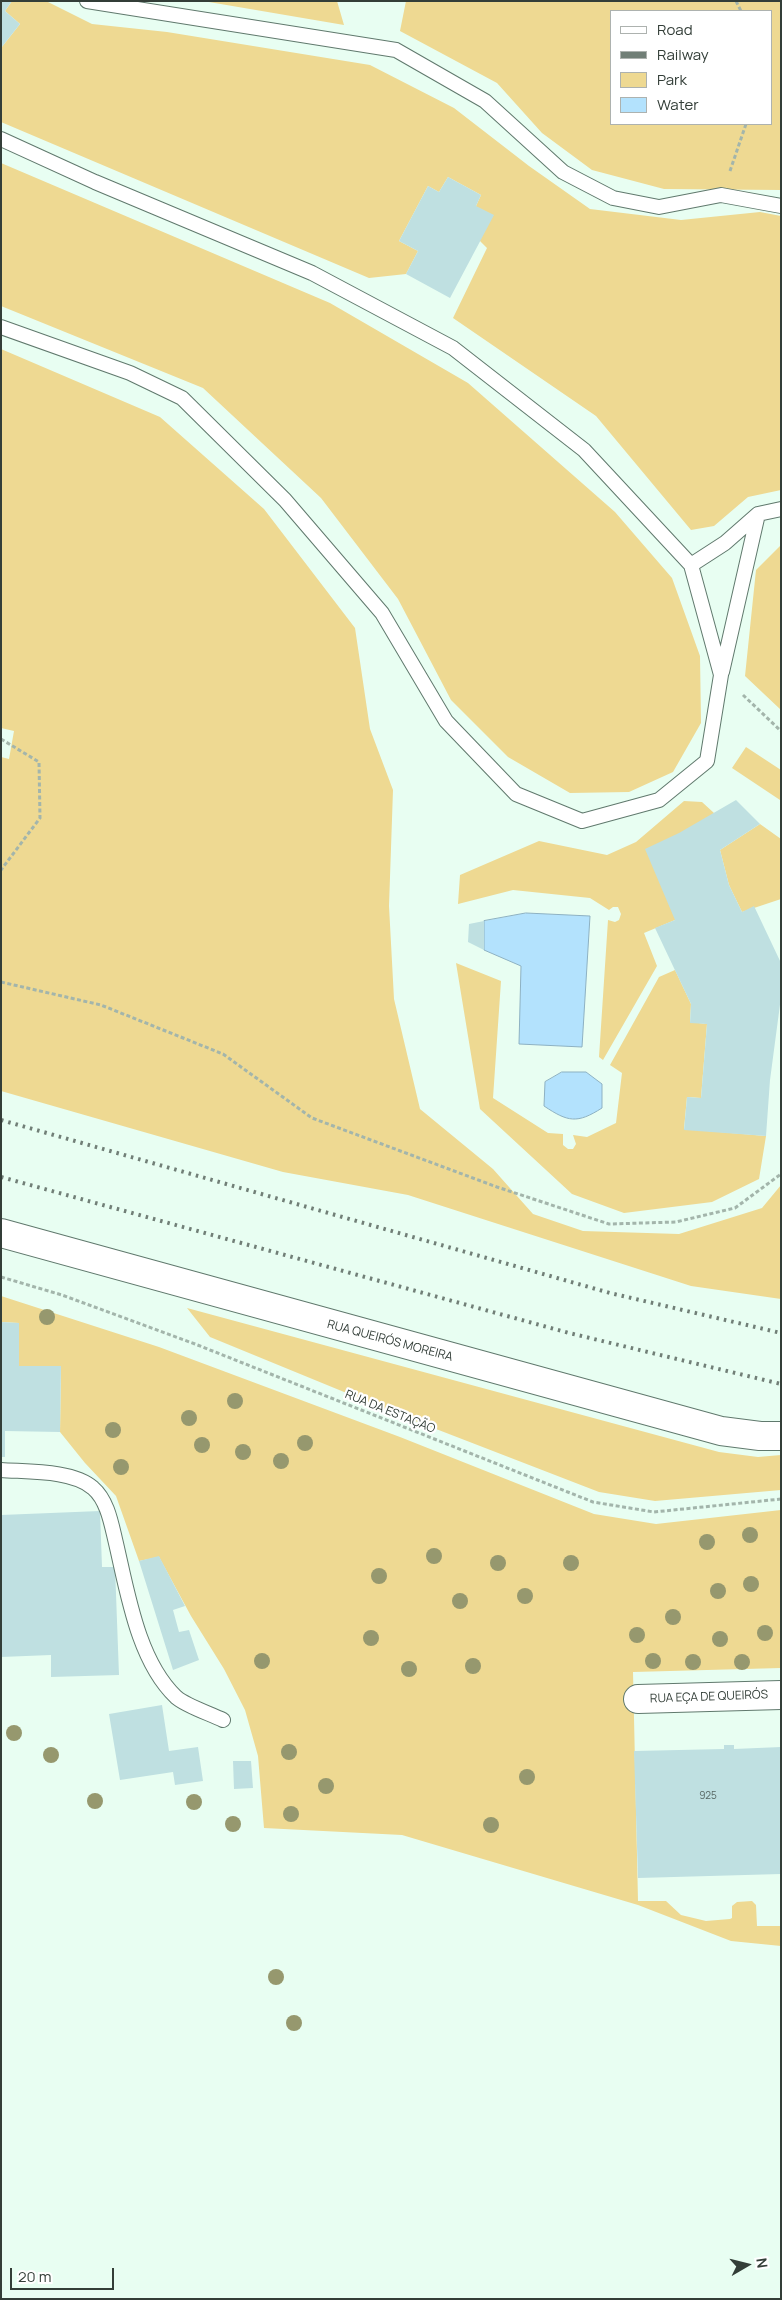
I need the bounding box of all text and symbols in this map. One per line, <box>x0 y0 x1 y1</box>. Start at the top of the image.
legend <box>610 10 772 125</box>
text: Road <box>657 19 693 40</box>
text: Railway <box>657 44 709 65</box>
text: Park <box>657 69 687 90</box>
text: Water <box>657 94 699 115</box>
street label: RUA QUEIRÓS MOREIRA <box>326 1317 454 1365</box>
street label: RUA DA ESTAÇÃO <box>343 1387 437 1437</box>
street label: RUA EÇA DE QUEIRÓS <box>650 1688 768 1706</box>
house number: 925 <box>699 1790 717 1802</box>
north arrow <box>722 2240 772 2290</box>
text: N <box>752 2257 772 2269</box>
scale bar <box>12 2258 116 2290</box>
text: 20 m <box>18 2266 51 2287</box>

